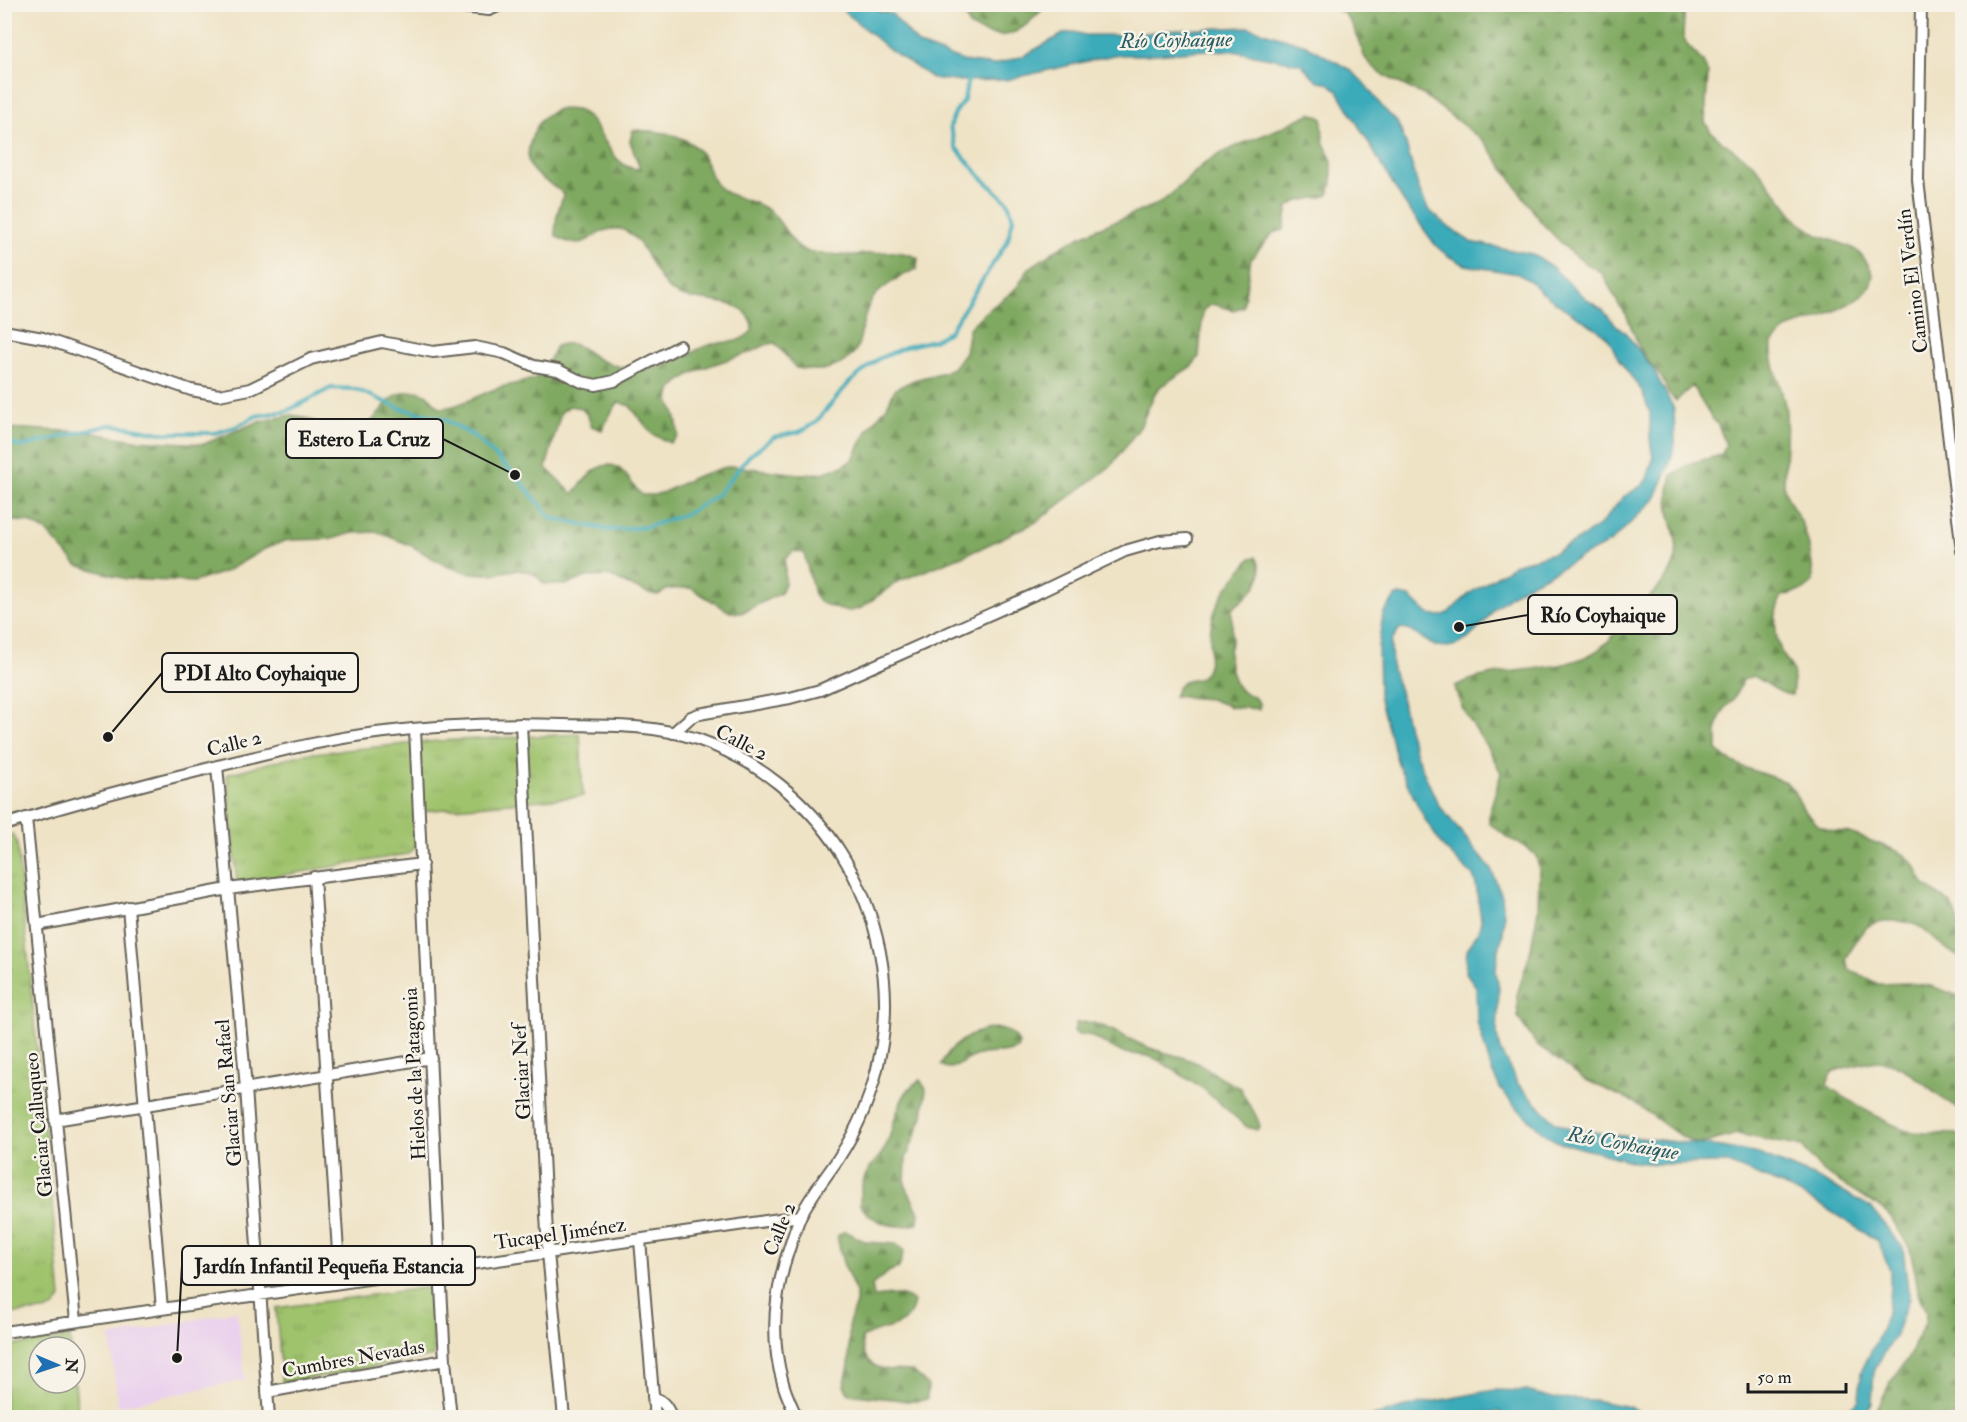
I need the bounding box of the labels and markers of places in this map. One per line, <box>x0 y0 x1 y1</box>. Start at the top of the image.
callout: Estero La Cruz <box>286 419 443 458</box>
callout: Río Coyhaique <box>1528 595 1677 634</box>
callout: PDI Alto Coyhaique <box>162 653 358 692</box>
callout: Jardín Infantil Pequeña Estancia <box>182 1246 475 1285</box>

